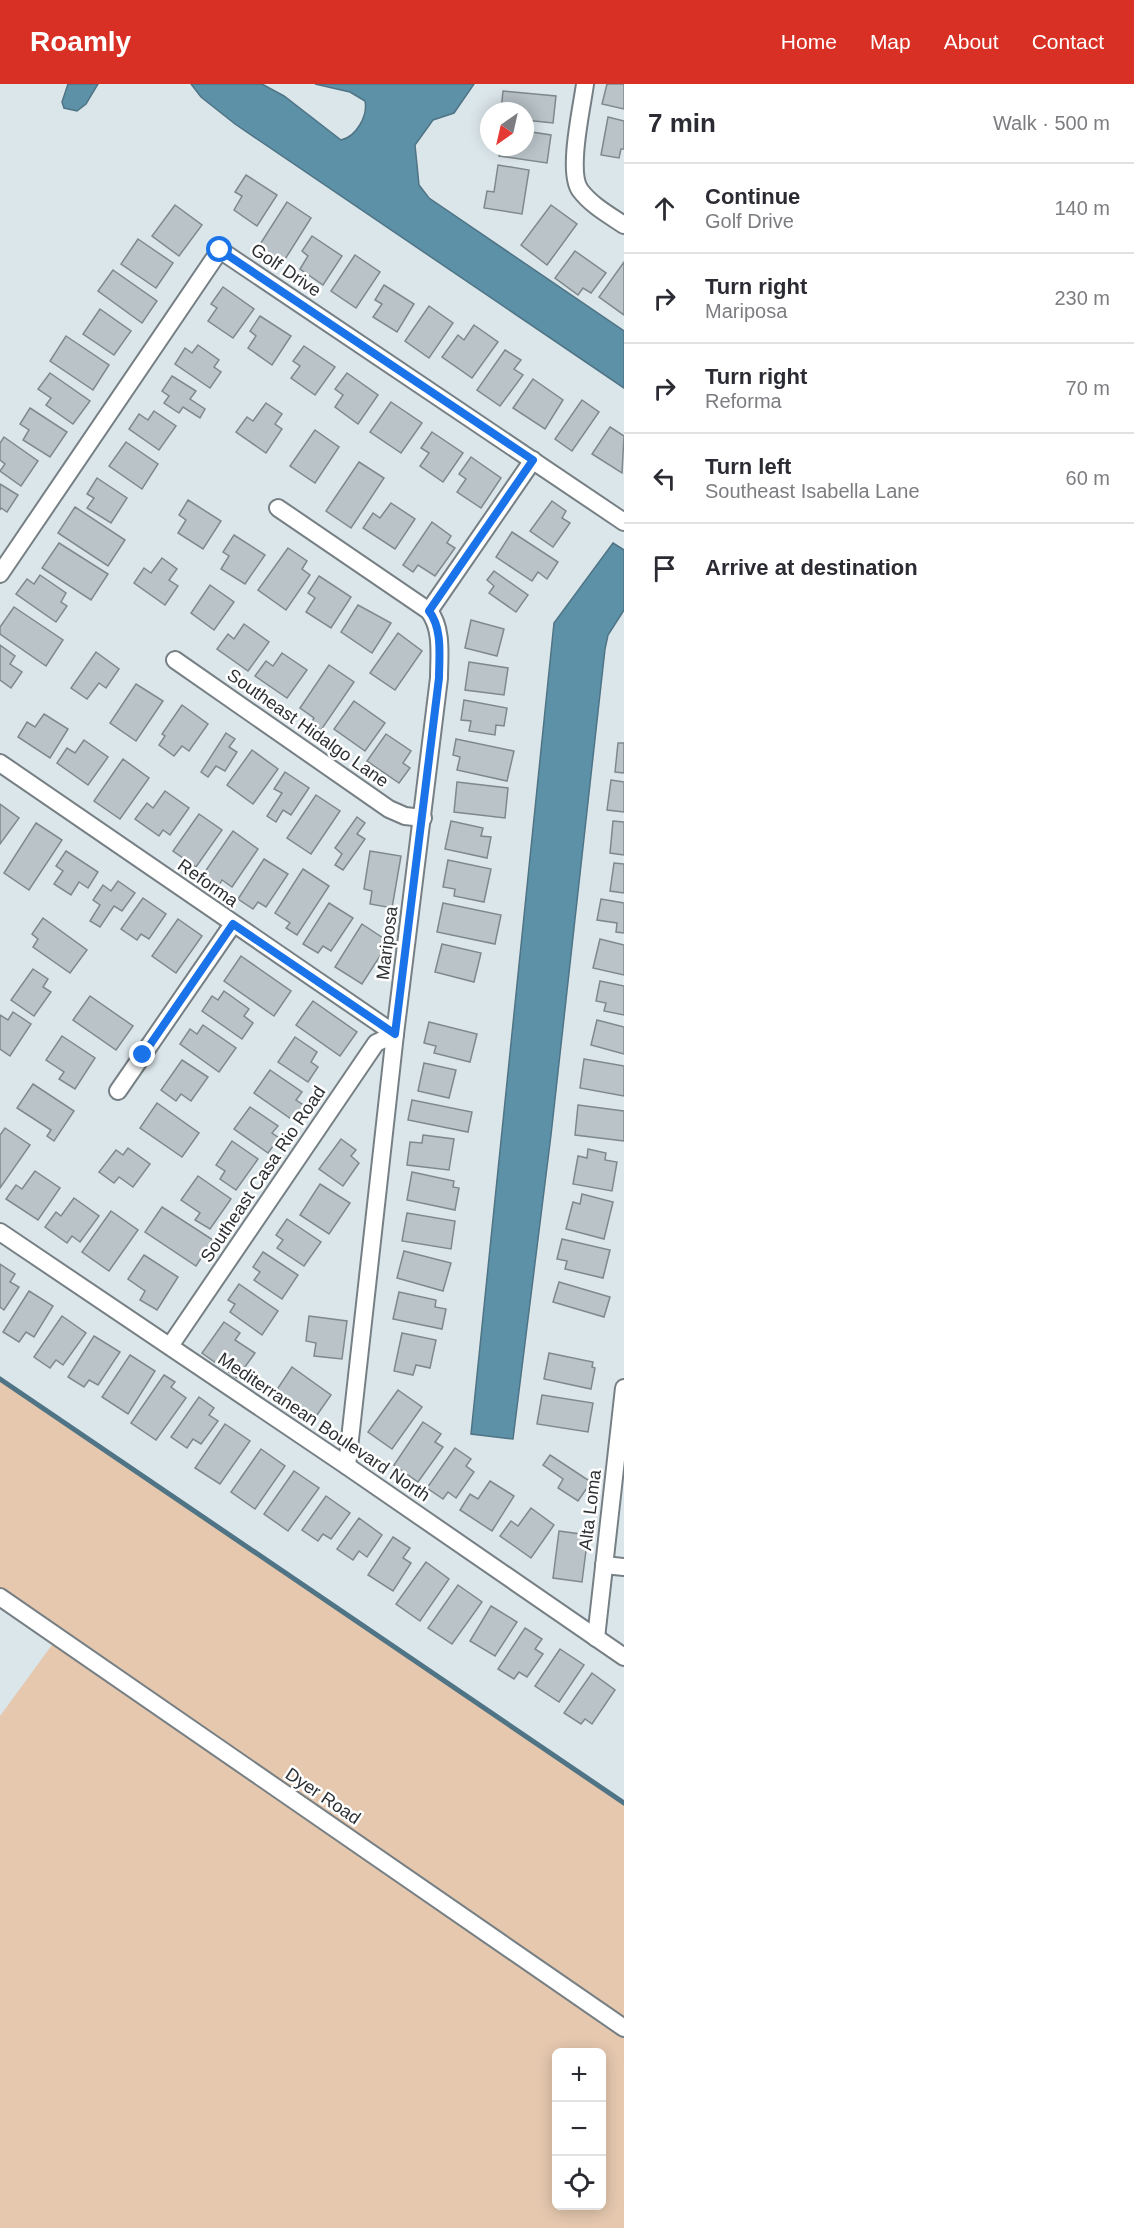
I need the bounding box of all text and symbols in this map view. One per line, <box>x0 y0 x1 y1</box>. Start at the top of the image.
text: Roamly <box>30 26 131 57</box>
text: Home <box>781 30 837 53</box>
text: Map <box>870 30 911 53</box>
text: About <box>944 30 999 53</box>
text: Contact <box>1032 30 1104 53</box>
north arrow <box>480 102 534 156</box>
text: 7 min <box>648 108 716 138</box>
text: Walk · 500 m <box>993 112 1110 134</box>
text: Continue <box>705 184 800 209</box>
icon: ahead <box>648 192 681 225</box>
text: 140 m <box>1054 197 1110 219</box>
text: Golf Drive <box>705 210 794 232</box>
route start <box>206 236 232 262</box>
street label: Golf Drive <box>247 239 325 301</box>
text: Turn right <box>705 274 807 299</box>
icon: right <box>648 282 681 315</box>
text: 230 m <box>1054 287 1110 309</box>
text: Mariposa <box>705 300 787 322</box>
text: Turn right <box>705 364 807 389</box>
icon: right <box>648 372 681 405</box>
text: 70 m <box>1066 377 1110 399</box>
text: Reforma <box>705 390 782 412</box>
text: Turn left <box>705 454 791 479</box>
icon: left <box>648 462 681 495</box>
text: 60 m <box>1066 467 1110 489</box>
text: Southeast Isabella Lane <box>705 480 920 502</box>
icon: arrive <box>648 552 681 585</box>
text: Arrive at destination <box>705 555 918 580</box>
street label: Southeast Hidalgo Lane <box>224 665 392 791</box>
street label: Reforma <box>174 855 243 912</box>
street label: Mariposa <box>373 904 402 981</box>
route end <box>129 1041 155 1067</box>
street label: Southeast Casa Rio Road <box>197 1082 329 1266</box>
street label: Mediterranean Boulevard North <box>214 1348 434 1506</box>
street label: Alta Loma <box>575 1468 605 1551</box>
street label: Dyer Road <box>282 1764 364 1828</box>
map controls <box>552 2048 606 2210</box>
button: + <box>552 2048 606 2102</box>
button: − <box>552 2102 606 2156</box>
button: locate <box>552 2156 606 2210</box>

